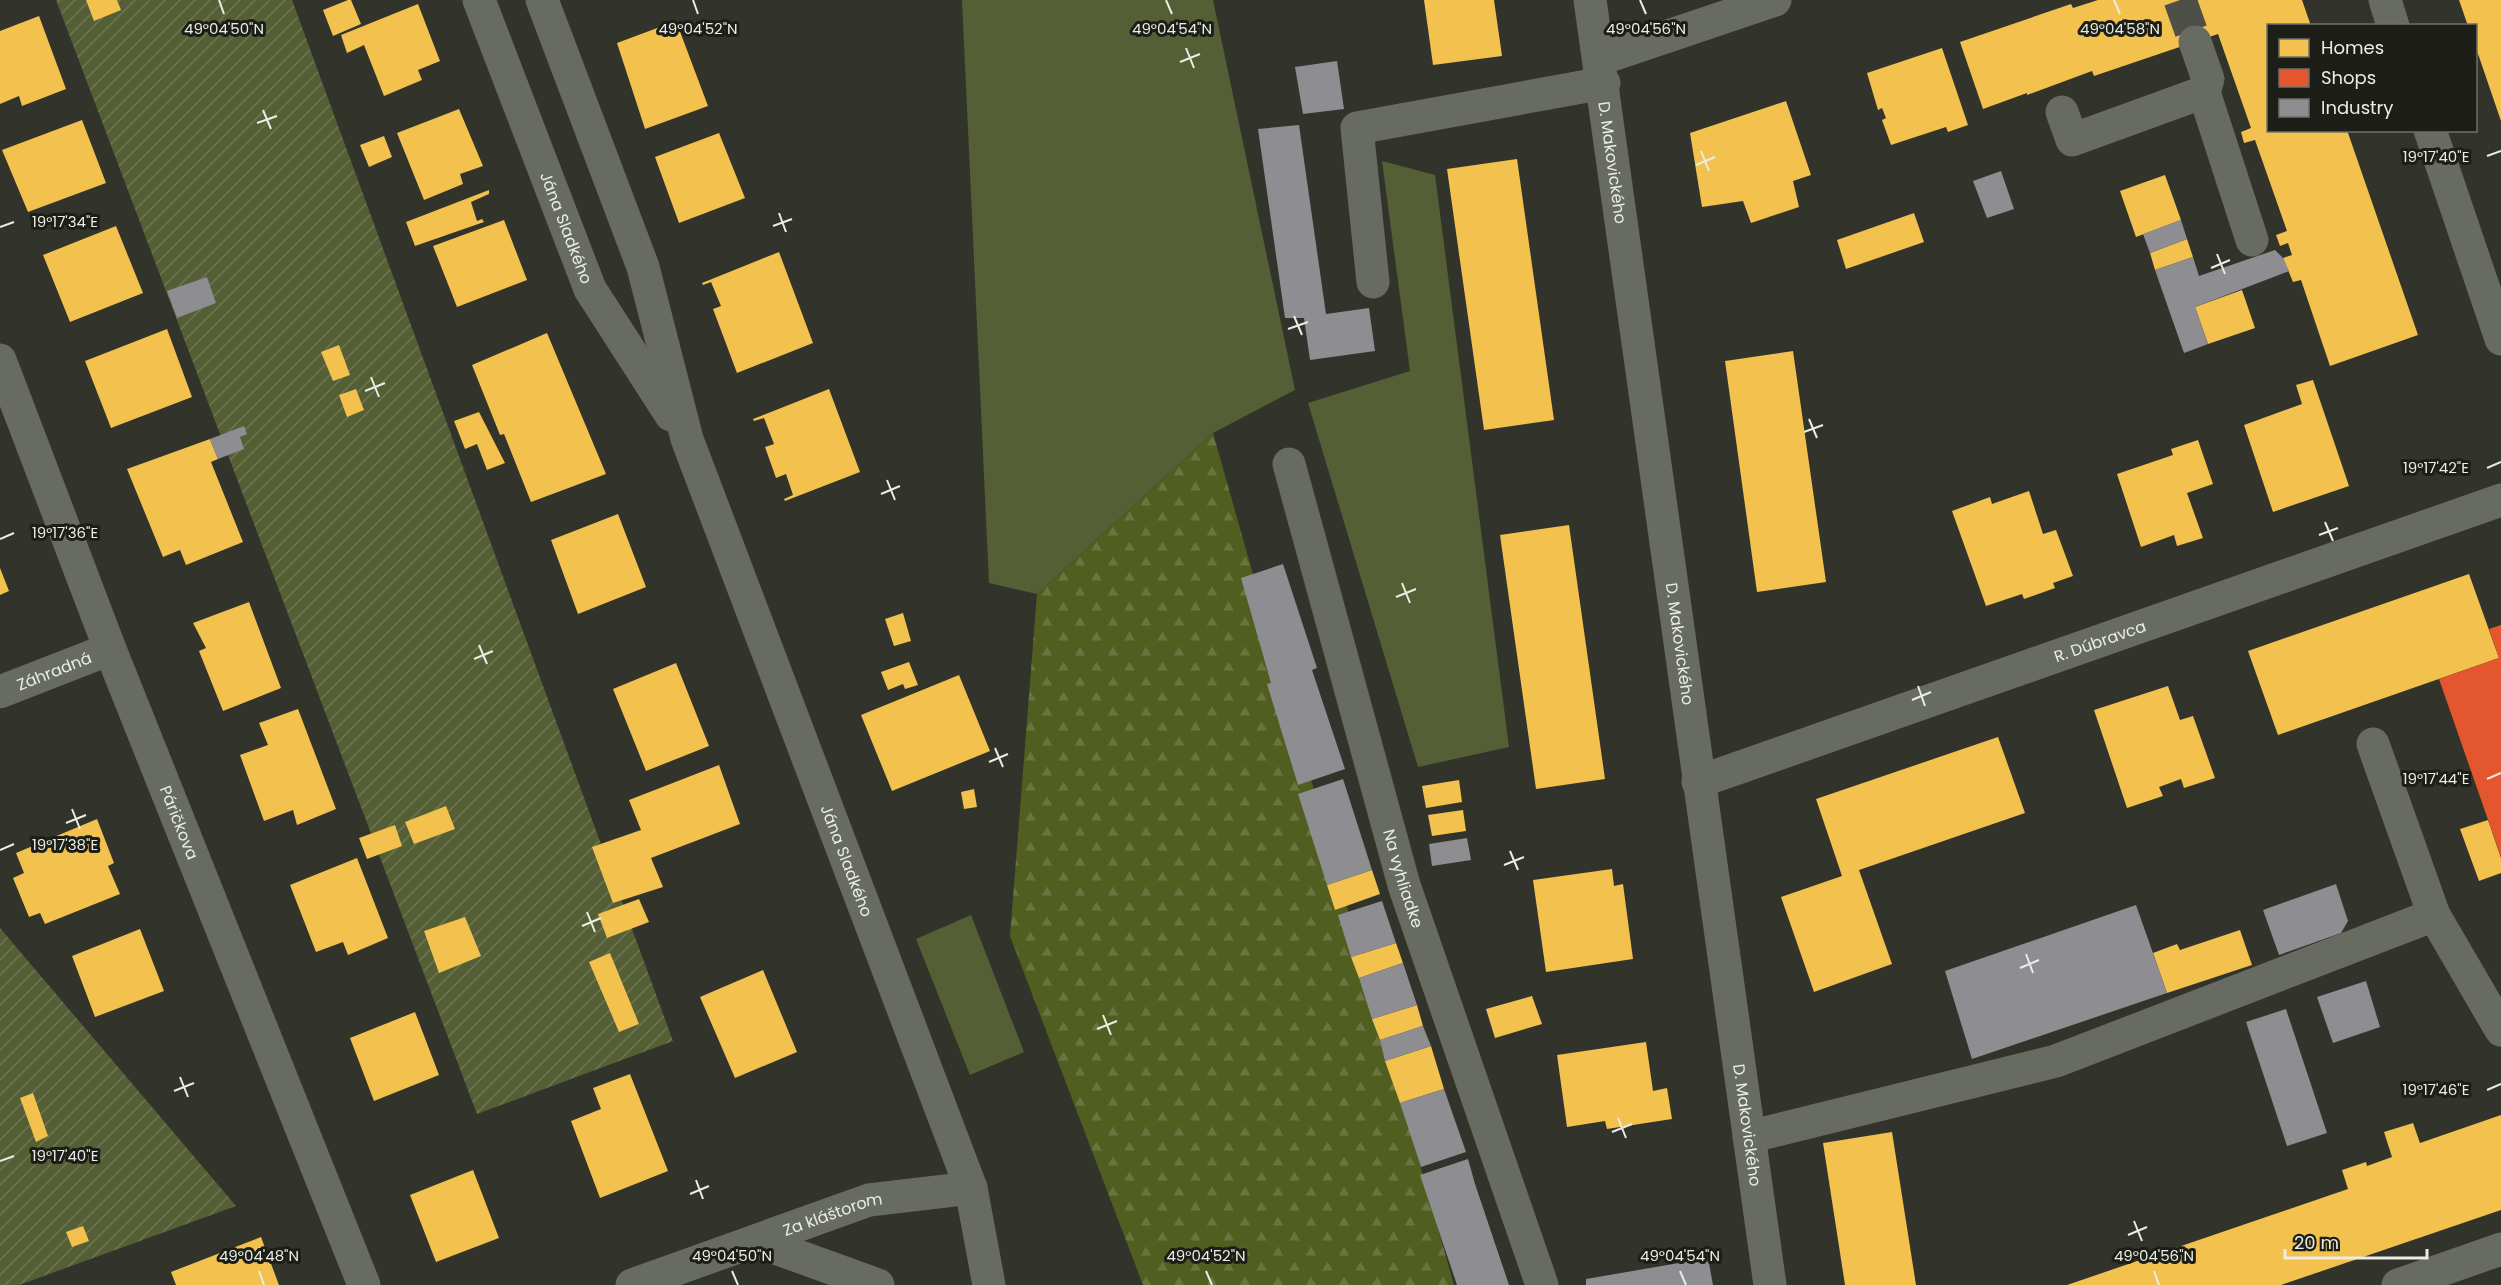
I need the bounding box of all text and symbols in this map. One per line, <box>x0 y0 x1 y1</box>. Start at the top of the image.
text: 49°04'50"N <box>184 18 264 39</box>
text: 49°04'52"N <box>658 18 738 39</box>
text: 49°04'54"N <box>1132 18 1212 39</box>
text: 49°04'56"N <box>1606 18 1686 39</box>
text: 49°04'58"N <box>2080 18 2160 39</box>
legend <box>2267 24 2477 132</box>
text: Homes <box>2321 35 2384 60</box>
text: Shops <box>2321 65 2376 90</box>
text: Industry <box>2321 95 2393 120</box>
street label: D. Makovického <box>1593 100 1633 225</box>
text: 19°17'40"E <box>2403 146 2469 167</box>
street label: Jána Sladkého <box>535 168 598 287</box>
text: 19°17'34"E <box>32 211 98 232</box>
text: 19°17'42"E <box>2403 457 2469 478</box>
text: 19°17'36"E <box>32 522 98 543</box>
street label: D. Makovického <box>1660 581 1700 706</box>
street label: R. Dúbravca <box>2051 614 2149 668</box>
street label: Záhradná <box>13 646 95 696</box>
text: 19°17'44"E <box>2403 768 2469 789</box>
street label: Páričkova <box>154 782 204 863</box>
street label: Jána Sladkého <box>815 801 879 920</box>
street label: Na vyhliadke <box>1378 826 1429 931</box>
text: 19°17'38"E <box>32 834 98 855</box>
street label: D. Makovického <box>1728 1062 1768 1188</box>
text: 19°17'46"E <box>2403 1079 2469 1100</box>
text: 19°17'40"E <box>32 1145 98 1166</box>
street label: Za kláštorom <box>780 1187 883 1241</box>
scale bar <box>2285 1222 2428 1260</box>
text: 20 m <box>2294 1230 2339 1255</box>
text: 49°04'48"N <box>219 1245 299 1266</box>
text: 49°04'50"N <box>692 1245 772 1266</box>
text: 49°04'52"N <box>1166 1245 1246 1266</box>
text: 49°04'54"N <box>1640 1245 1720 1266</box>
text: 49°04'56"N <box>2114 1245 2194 1266</box>

